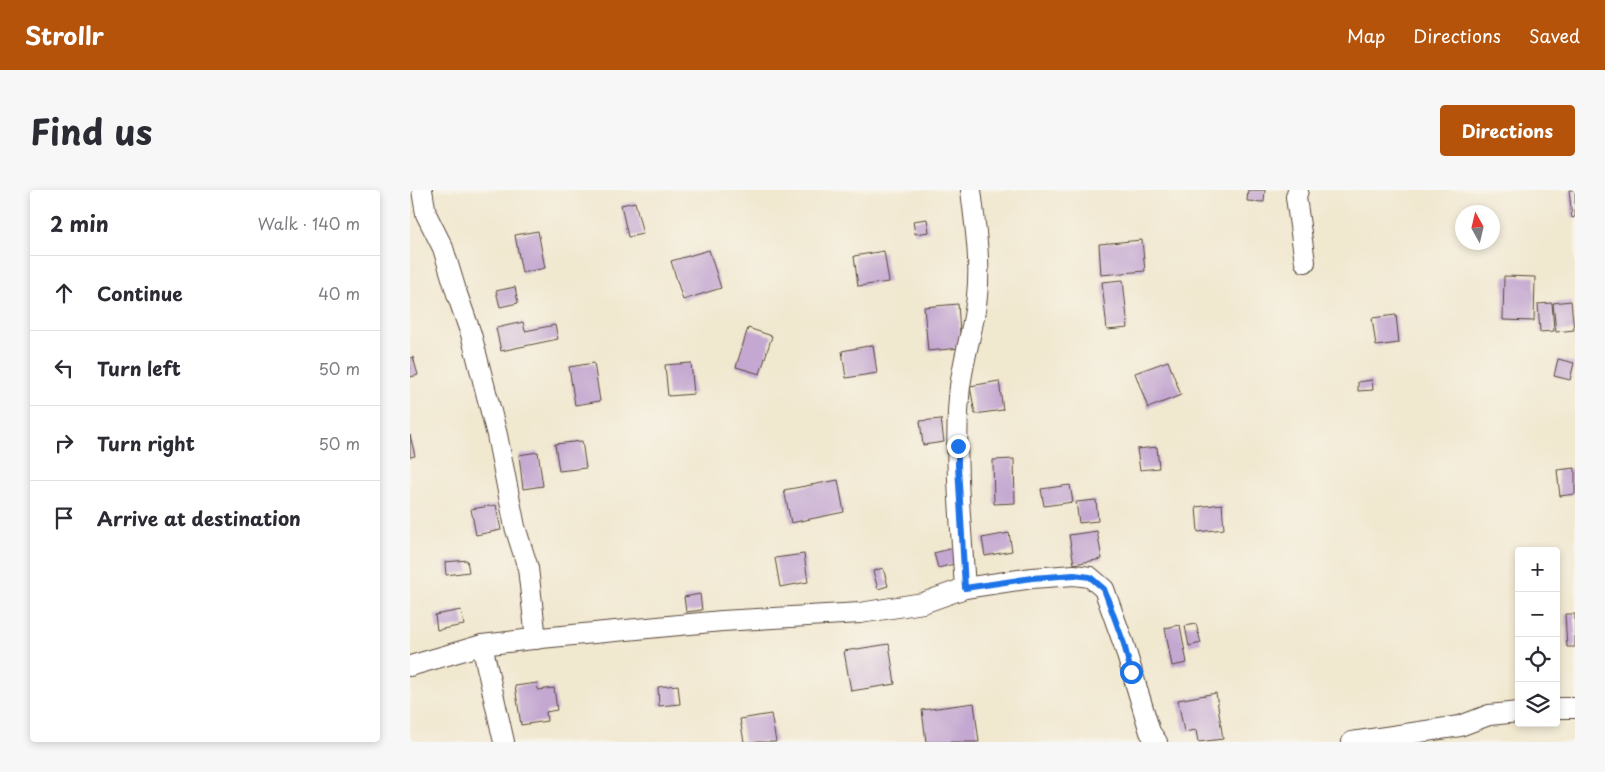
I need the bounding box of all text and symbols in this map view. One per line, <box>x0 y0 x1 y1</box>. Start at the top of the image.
text: Strollr <box>25 17 104 53</box>
text: Map <box>1347 22 1385 49</box>
text: Directions <box>1413 22 1501 49</box>
text: Saved <box>1529 22 1580 49</box>
text: Find us <box>30 104 152 157</box>
button: Directions <box>1440 105 1575 156</box>
north arrow <box>1455 205 1500 250</box>
text: 2 min <box>50 207 109 239</box>
text: Walk · 140 m <box>258 211 360 235</box>
icon: ahead <box>50 279 78 307</box>
text: Continue <box>97 279 183 307</box>
text: 40 m <box>318 281 360 305</box>
icon: left <box>50 354 78 382</box>
text: Turn left <box>97 354 181 382</box>
text: 50 m <box>319 356 360 380</box>
icon: right <box>50 429 78 457</box>
text: Turn right <box>97 429 195 457</box>
text: 50 m <box>319 431 360 455</box>
route end <box>947 435 970 458</box>
icon: arrive <box>50 504 78 532</box>
text: Arrive at destination <box>97 504 301 532</box>
map controls <box>1515 547 1560 727</box>
button: + <box>1515 547 1560 592</box>
button: − <box>1515 592 1560 637</box>
button: locate <box>1515 637 1560 682</box>
route start <box>1120 661 1143 684</box>
button: layers <box>1515 682 1560 727</box>

